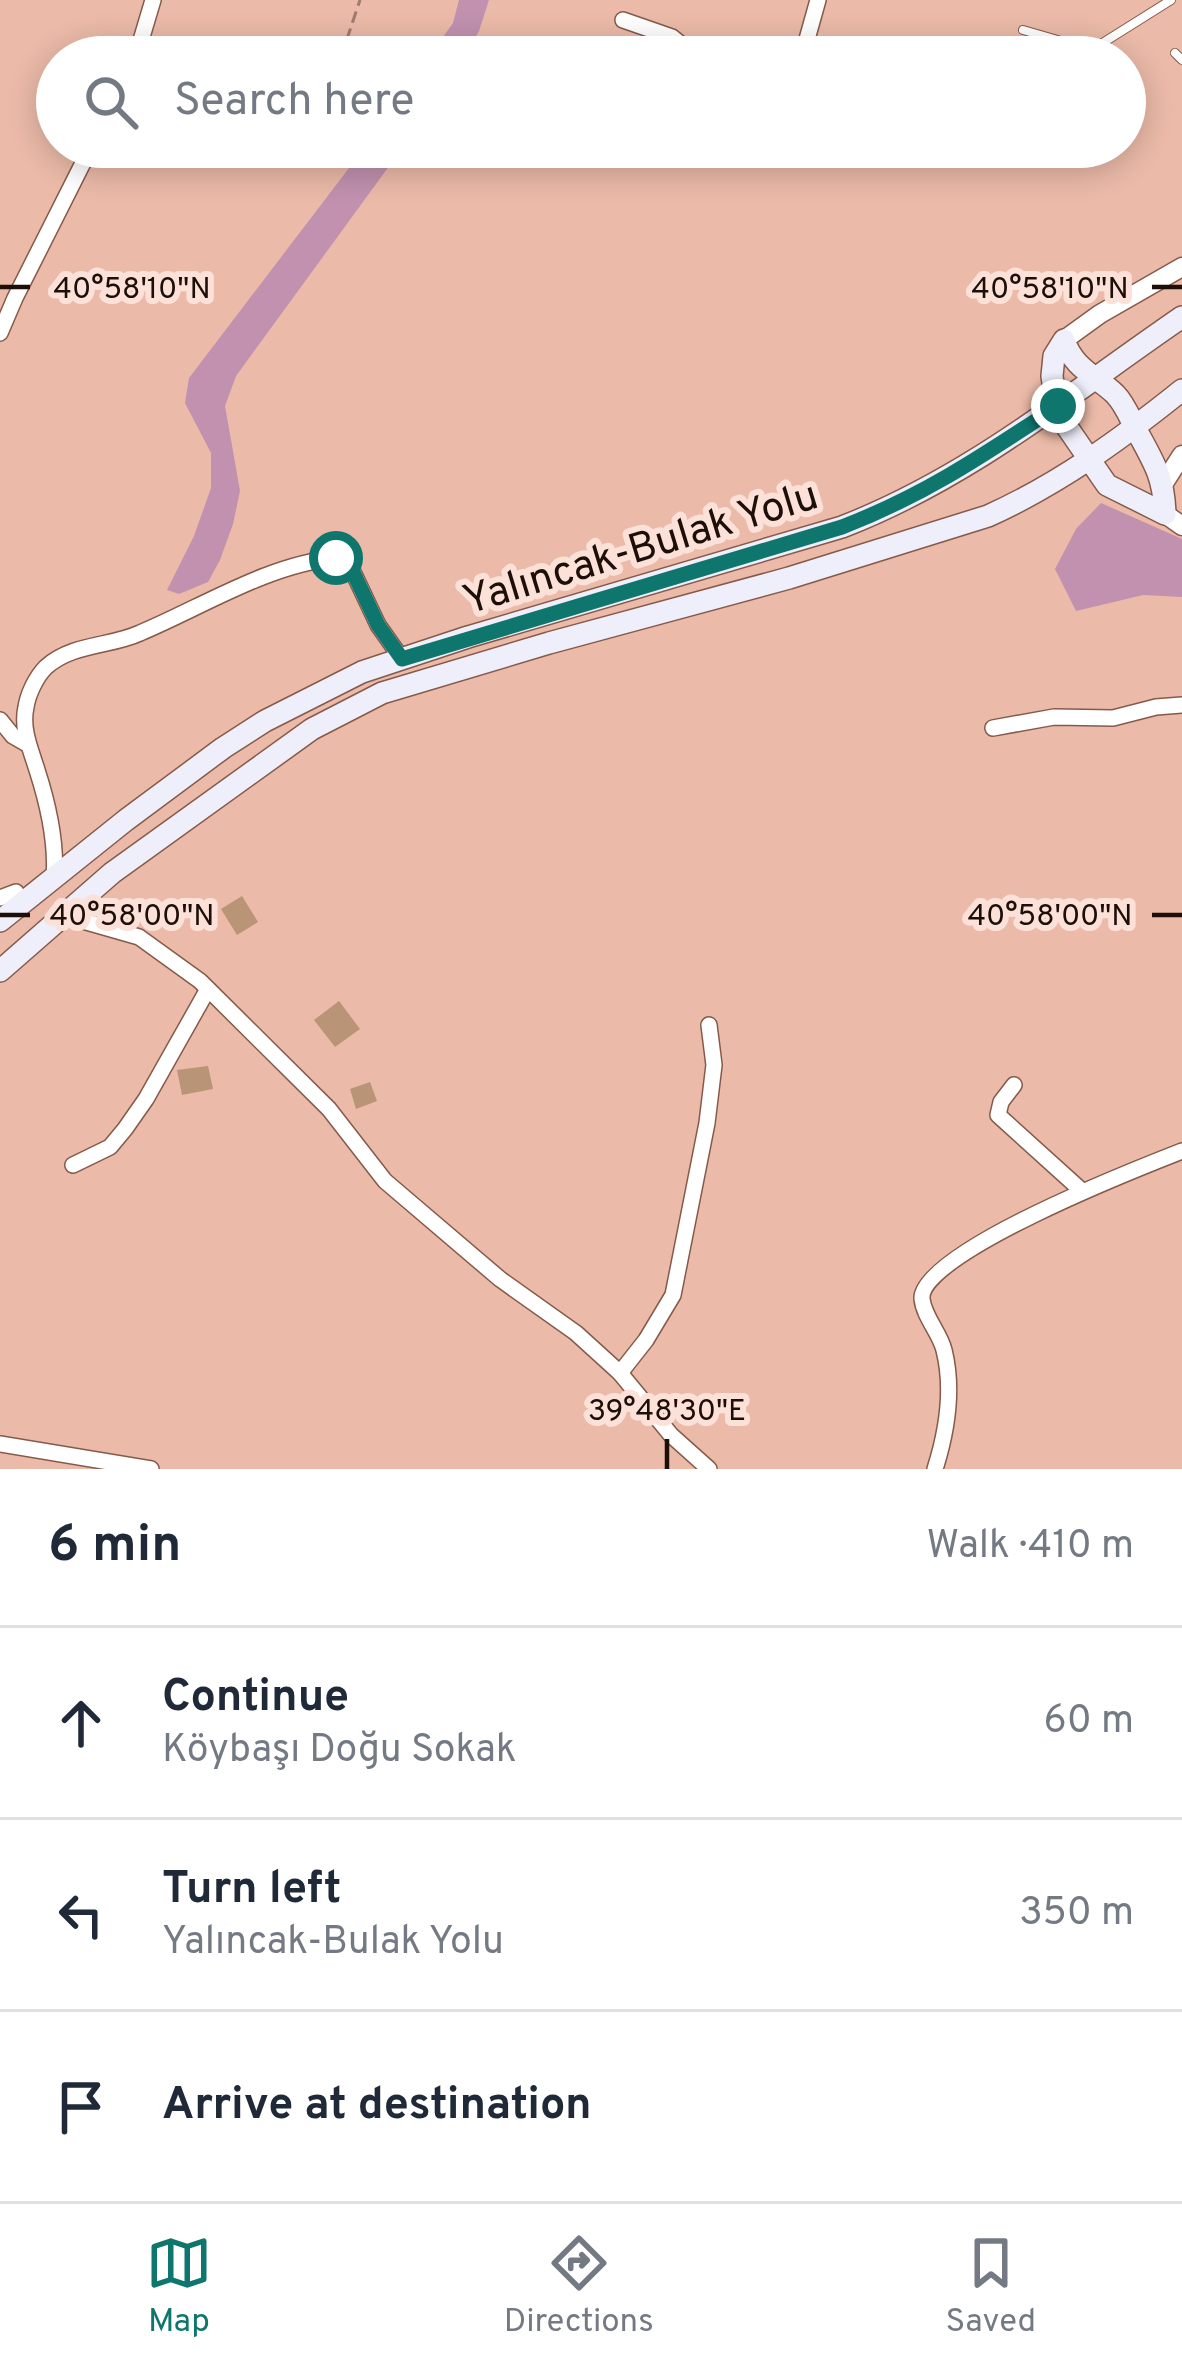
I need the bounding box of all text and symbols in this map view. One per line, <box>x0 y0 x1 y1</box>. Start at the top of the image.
search box <box>36 36 1146 168</box>
icon: search <box>78 69 144 135</box>
text: Search here <box>174 74 414 131</box>
text: 40°58'10"N <box>53 272 211 309</box>
text: 40°58'10"N <box>971 272 1129 309</box>
route end <box>1031 379 1085 433</box>
street label: Yalıncak-Bulak Yolu <box>457 471 825 629</box>
route start <box>309 531 363 585</box>
text: 40°58'00"N <box>49 899 215 936</box>
text: 40°58'00"N <box>967 899 1133 936</box>
text: 39°48'30"E <box>588 1394 746 1431</box>
text: 6 min <box>48 1515 181 1580</box>
text: Walk · 410 m <box>926 1523 1134 1572</box>
text: Continue <box>162 1670 349 1727</box>
icon: ahead <box>48 1690 114 1756</box>
text: 60 m <box>1043 1698 1134 1747</box>
text: Köybaşı Doğu Sokak <box>162 1727 516 1776</box>
text: Turn left <box>162 1862 341 1919</box>
icon: left <box>48 1882 114 1948</box>
text: 350 m <box>1019 1890 1134 1939</box>
text: Yalıncak-Bulak Yolu <box>162 1919 504 1968</box>
icon: arrive <box>48 2074 114 2140</box>
text: Arrive at destination <box>162 2078 592 2135</box>
tab: Map <box>146 2230 212 2344</box>
tab: Directions <box>504 2230 654 2344</box>
tab: Saved <box>945 2230 1036 2344</box>

